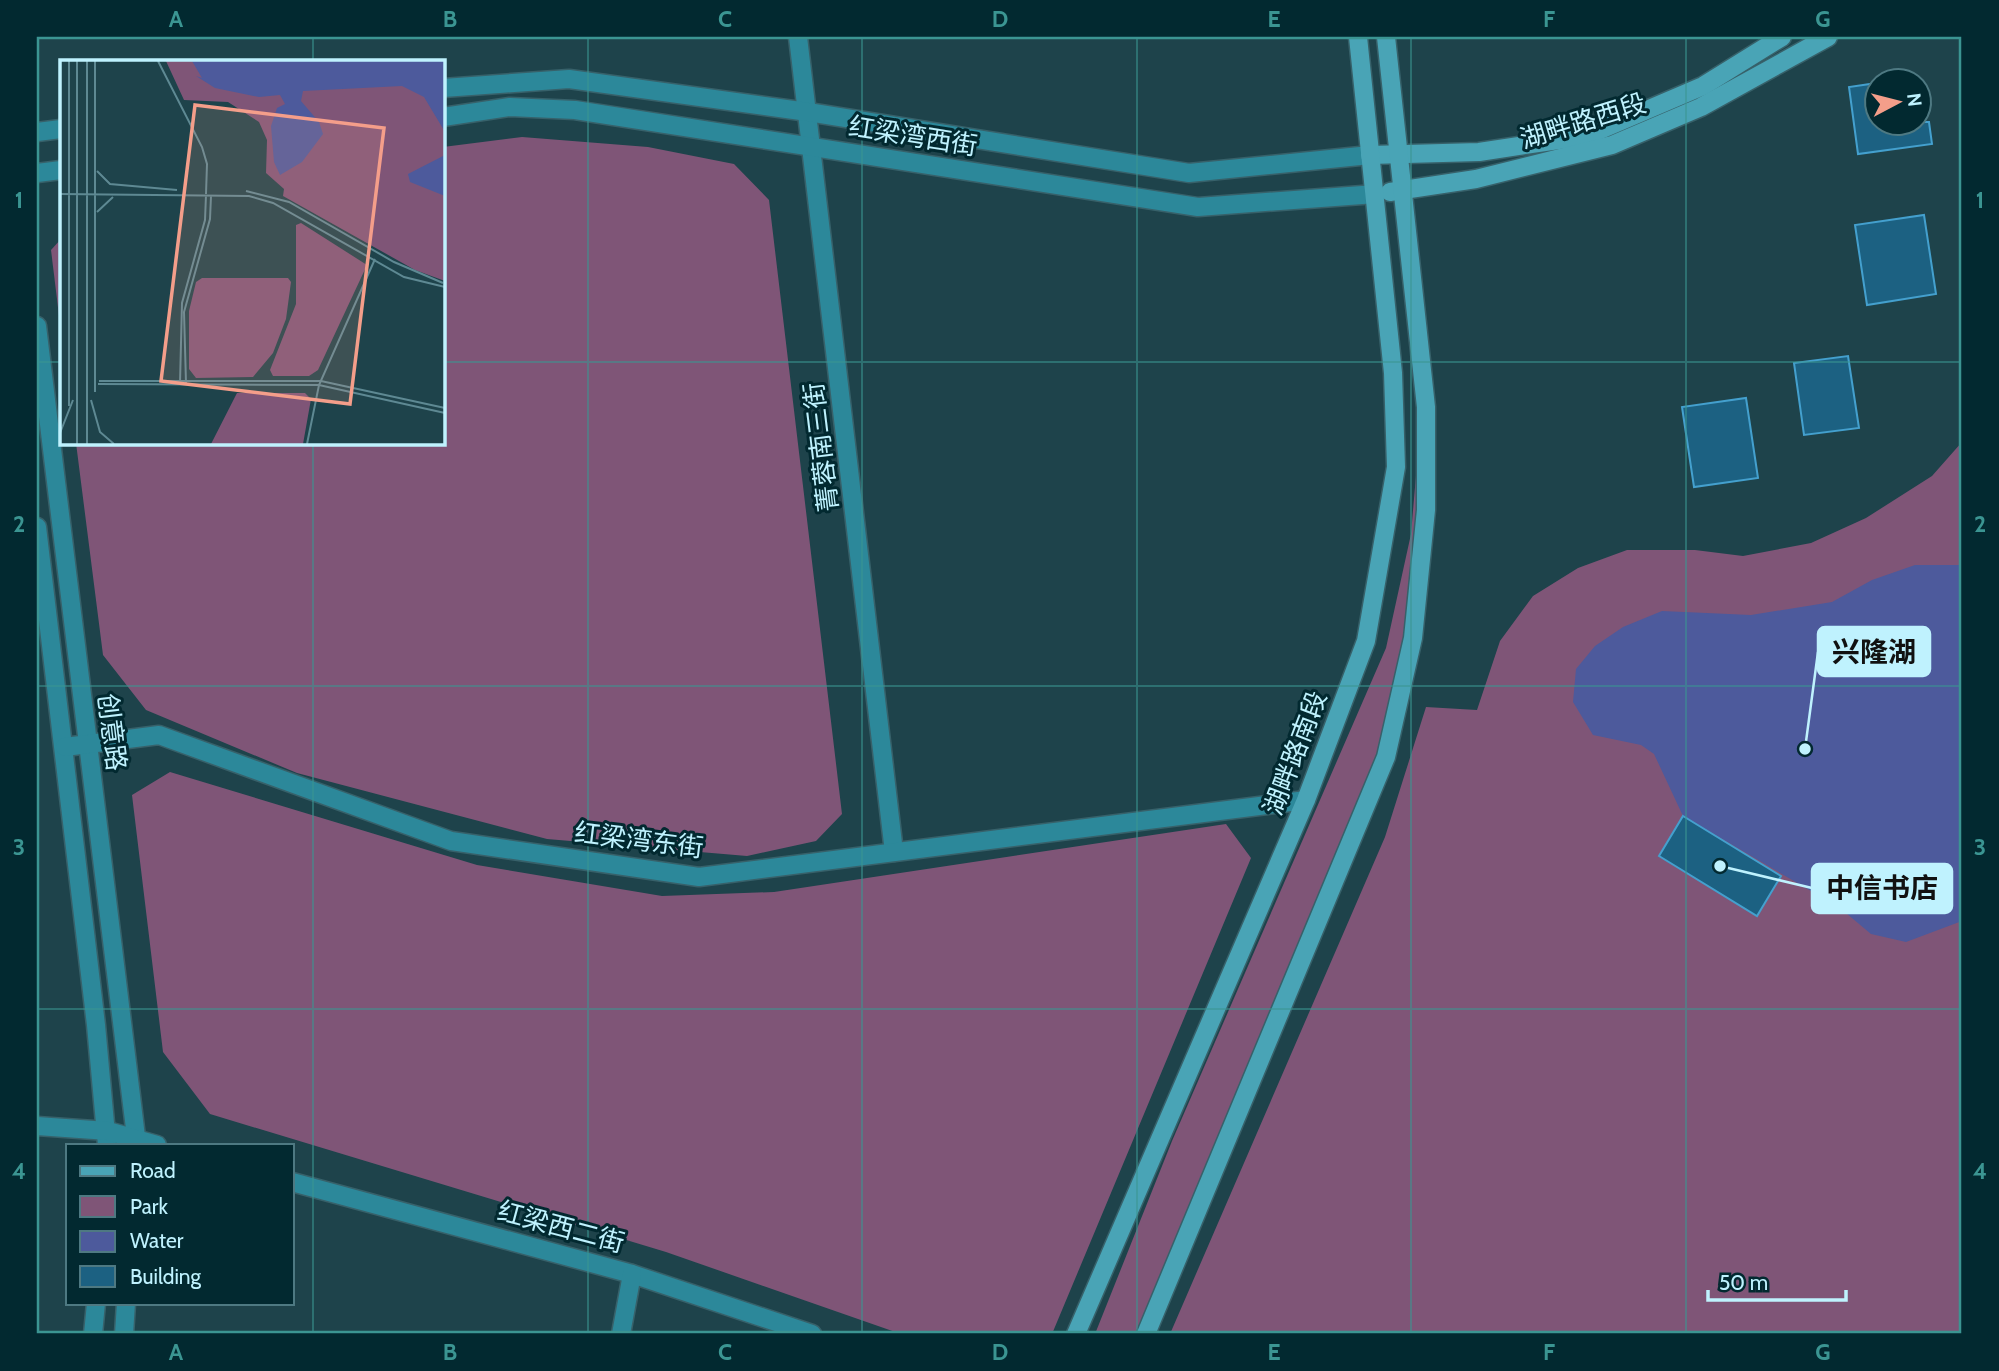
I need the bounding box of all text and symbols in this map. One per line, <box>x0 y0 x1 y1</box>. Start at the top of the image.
text: A <box>169 5 184 33</box>
text: B <box>443 5 457 33</box>
text: C <box>718 5 732 33</box>
text: D <box>992 5 1008 33</box>
text: E <box>1267 5 1281 33</box>
text: F <box>1543 5 1555 33</box>
text: G <box>1815 5 1831 33</box>
inset map <box>60 60 444 444</box>
north arrow <box>1862 66 1932 136</box>
street label: 湖畔路西段 <box>1516 87 1650 155</box>
text: N <box>1902 92 1927 108</box>
street label: 红梁湾西街 <box>846 110 980 162</box>
text: 1 <box>15 186 23 214</box>
text: 1 <box>1976 186 1984 214</box>
street label: 菁蓉南三街 <box>797 381 845 513</box>
text: 2 <box>13 510 25 538</box>
text: 2 <box>1974 510 1986 538</box>
callout: 兴隆湖 <box>1818 627 1930 676</box>
text: 兴隆湖 <box>1832 635 1916 669</box>
street label: 湖畔路南段 <box>1257 687 1333 819</box>
street label: 创意路 <box>91 691 133 773</box>
street label: 红梁湾东街 <box>573 816 705 864</box>
text: 3 <box>13 833 25 861</box>
text: 3 <box>1974 833 1986 861</box>
callout: 中信书店 <box>1812 864 1952 913</box>
text: 中信书店 <box>1826 871 1938 905</box>
legend <box>66 1144 294 1304</box>
text: 4 <box>12 1157 26 1185</box>
text: 4 <box>1973 1157 1987 1185</box>
text: Road <box>130 1158 176 1183</box>
text: Park <box>130 1194 168 1219</box>
street label: 红梁西二街 <box>494 1195 628 1259</box>
text: Water <box>130 1228 184 1253</box>
scale bar <box>1708 1259 1847 1303</box>
text: Building <box>130 1264 202 1289</box>
text: 50 m <box>1719 1270 1768 1295</box>
text: A <box>169 1338 184 1366</box>
text: B <box>443 1338 457 1366</box>
text: C <box>718 1338 732 1366</box>
text: D <box>992 1338 1008 1366</box>
text: E <box>1267 1338 1281 1366</box>
text: F <box>1543 1338 1555 1366</box>
text: G <box>1815 1338 1831 1366</box>

